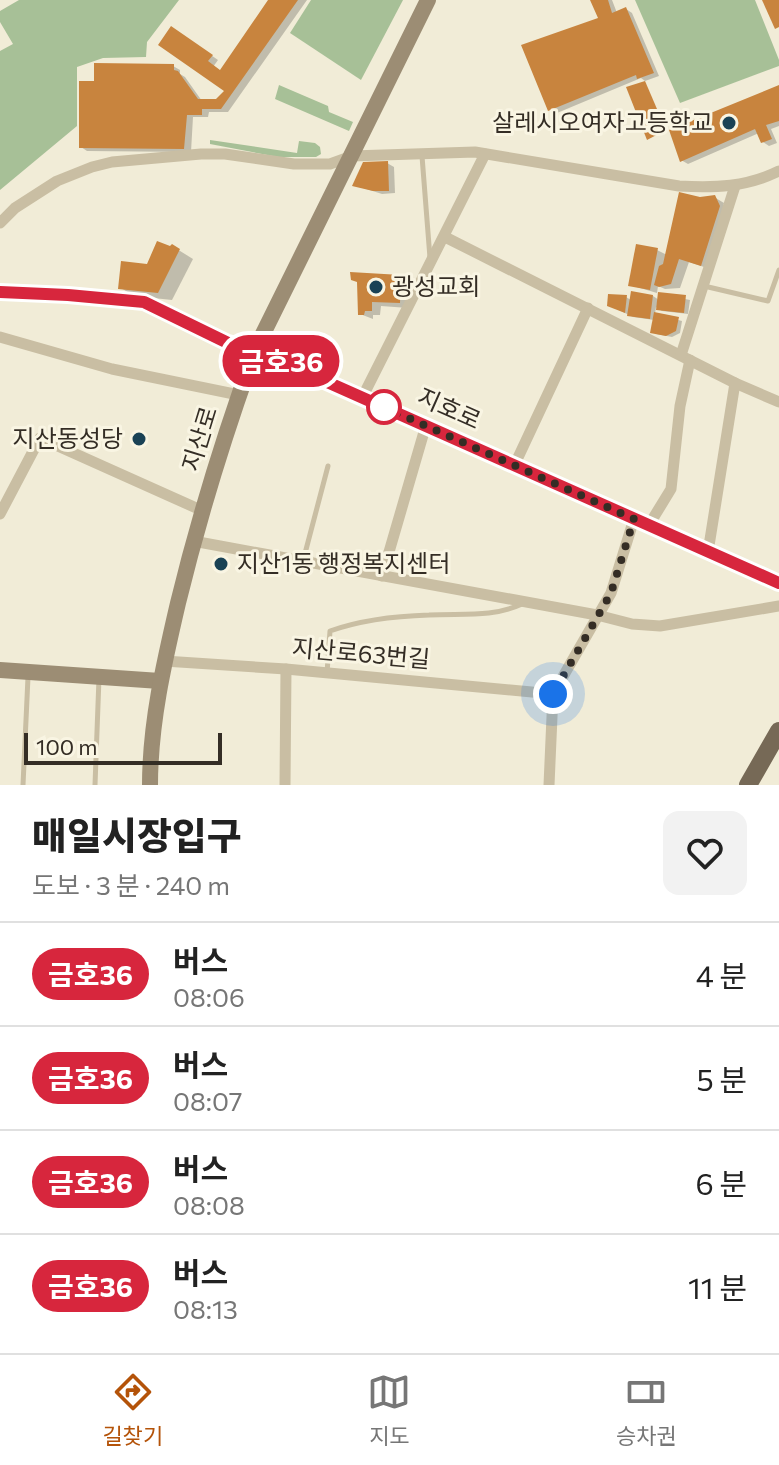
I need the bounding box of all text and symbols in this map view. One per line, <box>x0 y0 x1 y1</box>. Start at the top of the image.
place label: 살레시오여자고등학교 <box>492 107 713 136</box>
marker: 살레시오여자고등학교 <box>720 114 738 132</box>
place label: 광성교회 <box>392 271 480 300</box>
marker: 광성교회 <box>367 278 385 296</box>
line badge: 금호36 <box>225 335 337 387</box>
text: 금호36 <box>238 344 324 378</box>
street label: 지호로 <box>413 381 486 434</box>
unlabelled marker <box>367 390 401 424</box>
street label: 지산로 <box>175 403 222 474</box>
place label: 지산동성당 <box>13 423 123 452</box>
marker: 지산동성당 <box>130 430 148 448</box>
place label: 지산1동 행정복지센터 <box>237 548 451 577</box>
marker: 지산1동 행정복지센터 <box>212 555 230 573</box>
street label: 지산로63번길 <box>291 632 431 673</box>
your location <box>533 674 573 714</box>
scale bar <box>24 729 222 765</box>
text: 100 m <box>36 733 98 760</box>
text: 매일시장입구 <box>32 811 242 858</box>
button: heart <box>663 811 747 895</box>
text: 도보 · 3 분 · 240 m <box>32 869 230 900</box>
text: 버스 <box>173 941 228 978</box>
text: 4 분 <box>696 956 747 993</box>
text: 금호36 <box>48 957 133 991</box>
text: 08:06 <box>173 981 245 1012</box>
text: 버스 <box>173 1045 228 1082</box>
text: 5 분 <box>696 1060 747 1097</box>
text: 금호36 <box>48 1061 133 1095</box>
text: 08:07 <box>173 1085 243 1116</box>
text: 버스 <box>173 1149 228 1186</box>
text: 6 분 <box>695 1164 747 1201</box>
text: 금호36 <box>48 1165 133 1199</box>
text: 08:08 <box>173 1189 245 1220</box>
text: 버스 <box>173 1253 228 1290</box>
text: 11 분 <box>688 1268 747 1305</box>
text: 금호36 <box>48 1269 133 1303</box>
text: 08:13 <box>173 1293 238 1324</box>
tab: 길찾기 <box>102 1370 163 1450</box>
tab: 지도 <box>367 1370 411 1450</box>
tab: 승차권 <box>616 1370 677 1450</box>

